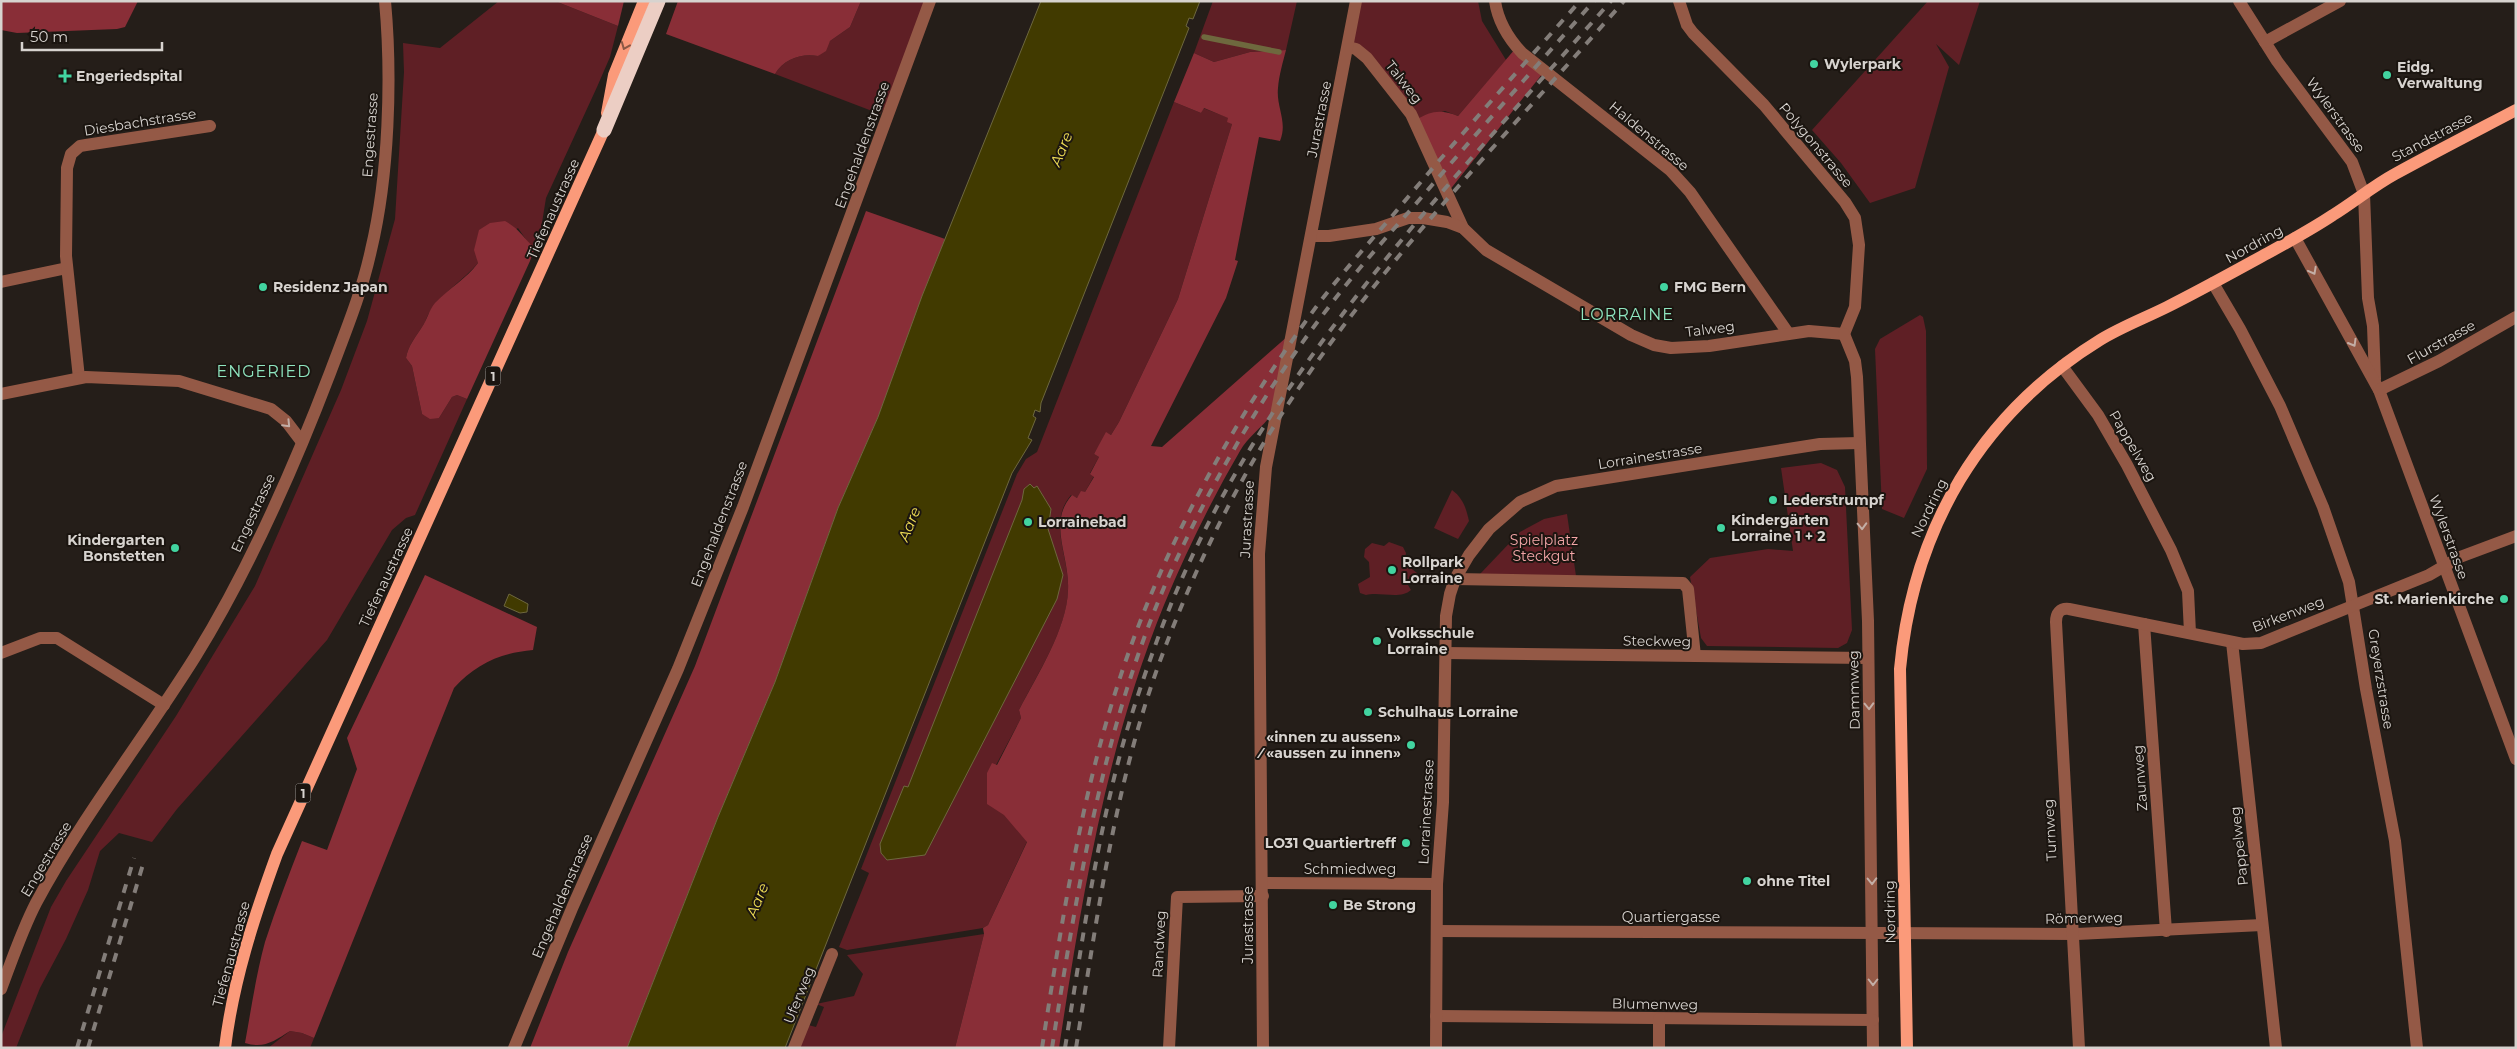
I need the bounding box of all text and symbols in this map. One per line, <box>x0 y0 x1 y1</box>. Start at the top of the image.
scale bar <box>22 20 162 52</box>
text: 50 m <box>30 27 68 46</box>
one-way arrow <box>621 42 631 50</box>
place label: Wylerpark <box>1824 55 1902 73</box>
street label: Talweg <box>1382 57 1426 107</box>
marker: Wylerpark <box>1808 58 1820 70</box>
place label: Eidg. Verwaltung <box>2396 58 2483 92</box>
place label: Engeriedspital <box>76 67 182 85</box>
marker: Engeriedspital <box>58 69 72 83</box>
marker: Eidg. Verwaltung <box>2381 69 2393 81</box>
street label: Wylerstrasse <box>2303 74 2369 156</box>
street label: Engehaldenstrasse <box>831 79 893 211</box>
street label: Jurastrasse <box>1303 79 1335 160</box>
street label: Engestrasse <box>358 92 382 178</box>
street label: Haldenstrasse <box>1605 97 1693 175</box>
street label: Polygonstrasse <box>1775 99 1857 191</box>
street label: Diesbachstrasse <box>83 104 197 140</box>
street label: Standstrasse <box>2388 108 2476 166</box>
water label: Aare <box>1045 129 1077 170</box>
street label: Tiefenaustrasse <box>523 156 583 262</box>
street label: Nordring <box>2222 221 2286 267</box>
one-way arrow <box>2307 266 2317 275</box>
place label: Residenz Japan <box>273 278 388 296</box>
place label: FMG Bern <box>1674 278 1746 296</box>
marker: Residenz Japan <box>257 281 269 293</box>
marker: FMG Bern <box>1658 281 1670 293</box>
district label: LORRAINE <box>1580 305 1674 324</box>
street label: Flurstrasse <box>2404 316 2478 368</box>
street label: Talweg <box>1684 317 1736 341</box>
one-way arrow <box>2347 337 2357 346</box>
district label: ENGERIED <box>216 362 312 381</box>
road number: 1 <box>486 366 500 386</box>
street label: Pappelweg <box>2105 407 2161 485</box>
one-way arrow <box>282 418 291 427</box>
street label: Lorrainestrasse <box>1597 439 1703 473</box>
street label: Engehaldenstrasse <box>687 458 751 590</box>
street label: Engestrasse <box>227 471 279 555</box>
street label: Nordring <box>1907 476 1951 540</box>
street label: Jurastrasse <box>1236 480 1258 559</box>
place label: Lederstrumpf <box>1783 491 1884 509</box>
street label: Wylerstrasse <box>2425 492 2473 582</box>
marker: Lederstrumpf <box>1767 494 1779 506</box>
water label: Aare <box>893 504 925 545</box>
place label: Kindergärten Lorraine 1 + 2 <box>1731 511 1829 545</box>
place label: Lorrainebad <box>1038 513 1126 531</box>
marker: Lorrainebad <box>1022 516 1034 528</box>
marker: Kindergärten Lorraine 1 + 2 <box>1715 522 1727 534</box>
one-way arrow <box>1857 522 1868 530</box>
street label: Tiefenaustrasse <box>355 524 417 630</box>
place label: Kindergarten Bonstetten <box>67 531 165 565</box>
park label: Spielplatz Steckgut <box>1510 531 1578 565</box>
marker: Kindergarten Bonstetten <box>169 542 181 554</box>
place label: Rollpark Lorraine <box>1402 553 1464 587</box>
marker: Rollpark Lorraine <box>1386 564 1398 576</box>
place label: St. Marienkirche <box>2374 590 2494 608</box>
street label: Birkenweg <box>2249 592 2327 636</box>
marker: St. Marienkirche <box>2498 593 2510 605</box>
place label: Volksschule Lorraine <box>1386 624 1475 658</box>
street label: Greyerzstrasse <box>2364 628 2398 730</box>
street label: Steckweg <box>1623 631 1691 651</box>
marker: Volksschule Lorraine <box>1371 635 1383 647</box>
street label: Dammweg <box>1844 650 1864 730</box>
place label: Schulhaus Lorraine <box>1378 703 1519 721</box>
one-way arrow <box>1864 703 1874 711</box>
marker: Schulhaus Lorraine <box>1362 706 1374 718</box>
place label: «innen zu aussen» ⁄ «aussen zu innen» <box>1257 728 1401 762</box>
marker: «innen zu aussen» ⁄ «aussen zu innen» <box>1405 739 1417 751</box>
street label: Zaunweg <box>2129 744 2151 812</box>
street label: Lorrainestrasse <box>1414 759 1438 865</box>
road number: 1 <box>296 784 310 802</box>
street label: Turnweg <box>2039 798 2061 862</box>
street label: Pappelweg <box>2226 806 2252 886</box>
street label: Engestrasse <box>16 818 76 900</box>
street label: Engehaldenstrasse <box>528 831 596 961</box>
place label: LO31 Quartiertreff <box>1265 834 1397 852</box>
marker: LO31 Quartiertreff <box>1400 837 1412 849</box>
street label: Schmiedweg <box>1304 860 1396 878</box>
place label: ohne Titel <box>1757 872 1830 890</box>
marker: ohne Titel <box>1741 875 1753 887</box>
one-way arrow <box>1867 878 1877 885</box>
water label: Aare <box>741 880 773 921</box>
street label: Nordring <box>1880 880 1900 944</box>
street label: Jurastrasse <box>1239 886 1257 965</box>
place label: Be Strong <box>1343 896 1416 914</box>
street label: Tiefenaustrasse <box>208 899 254 1009</box>
marker: Be Strong <box>1327 899 1339 911</box>
street label: Quartiergasse <box>1622 908 1720 926</box>
street label: Römerweg <box>2045 908 2123 928</box>
street label: Randweg <box>1148 910 1170 978</box>
street label: Uferweg <box>779 964 819 1026</box>
one-way arrow <box>1868 979 1878 987</box>
street label: Blumenweg <box>1612 994 1698 1014</box>

